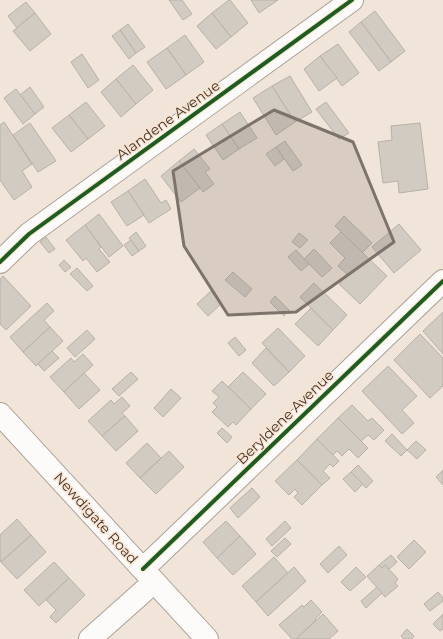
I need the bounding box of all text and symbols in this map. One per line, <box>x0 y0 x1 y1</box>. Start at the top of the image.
street label: Alandene Avenue <box>113 76 223 164</box>
street label: Beryldene Avenue <box>233 366 337 468</box>
street label: Newdigate Road <box>50 468 142 568</box>

